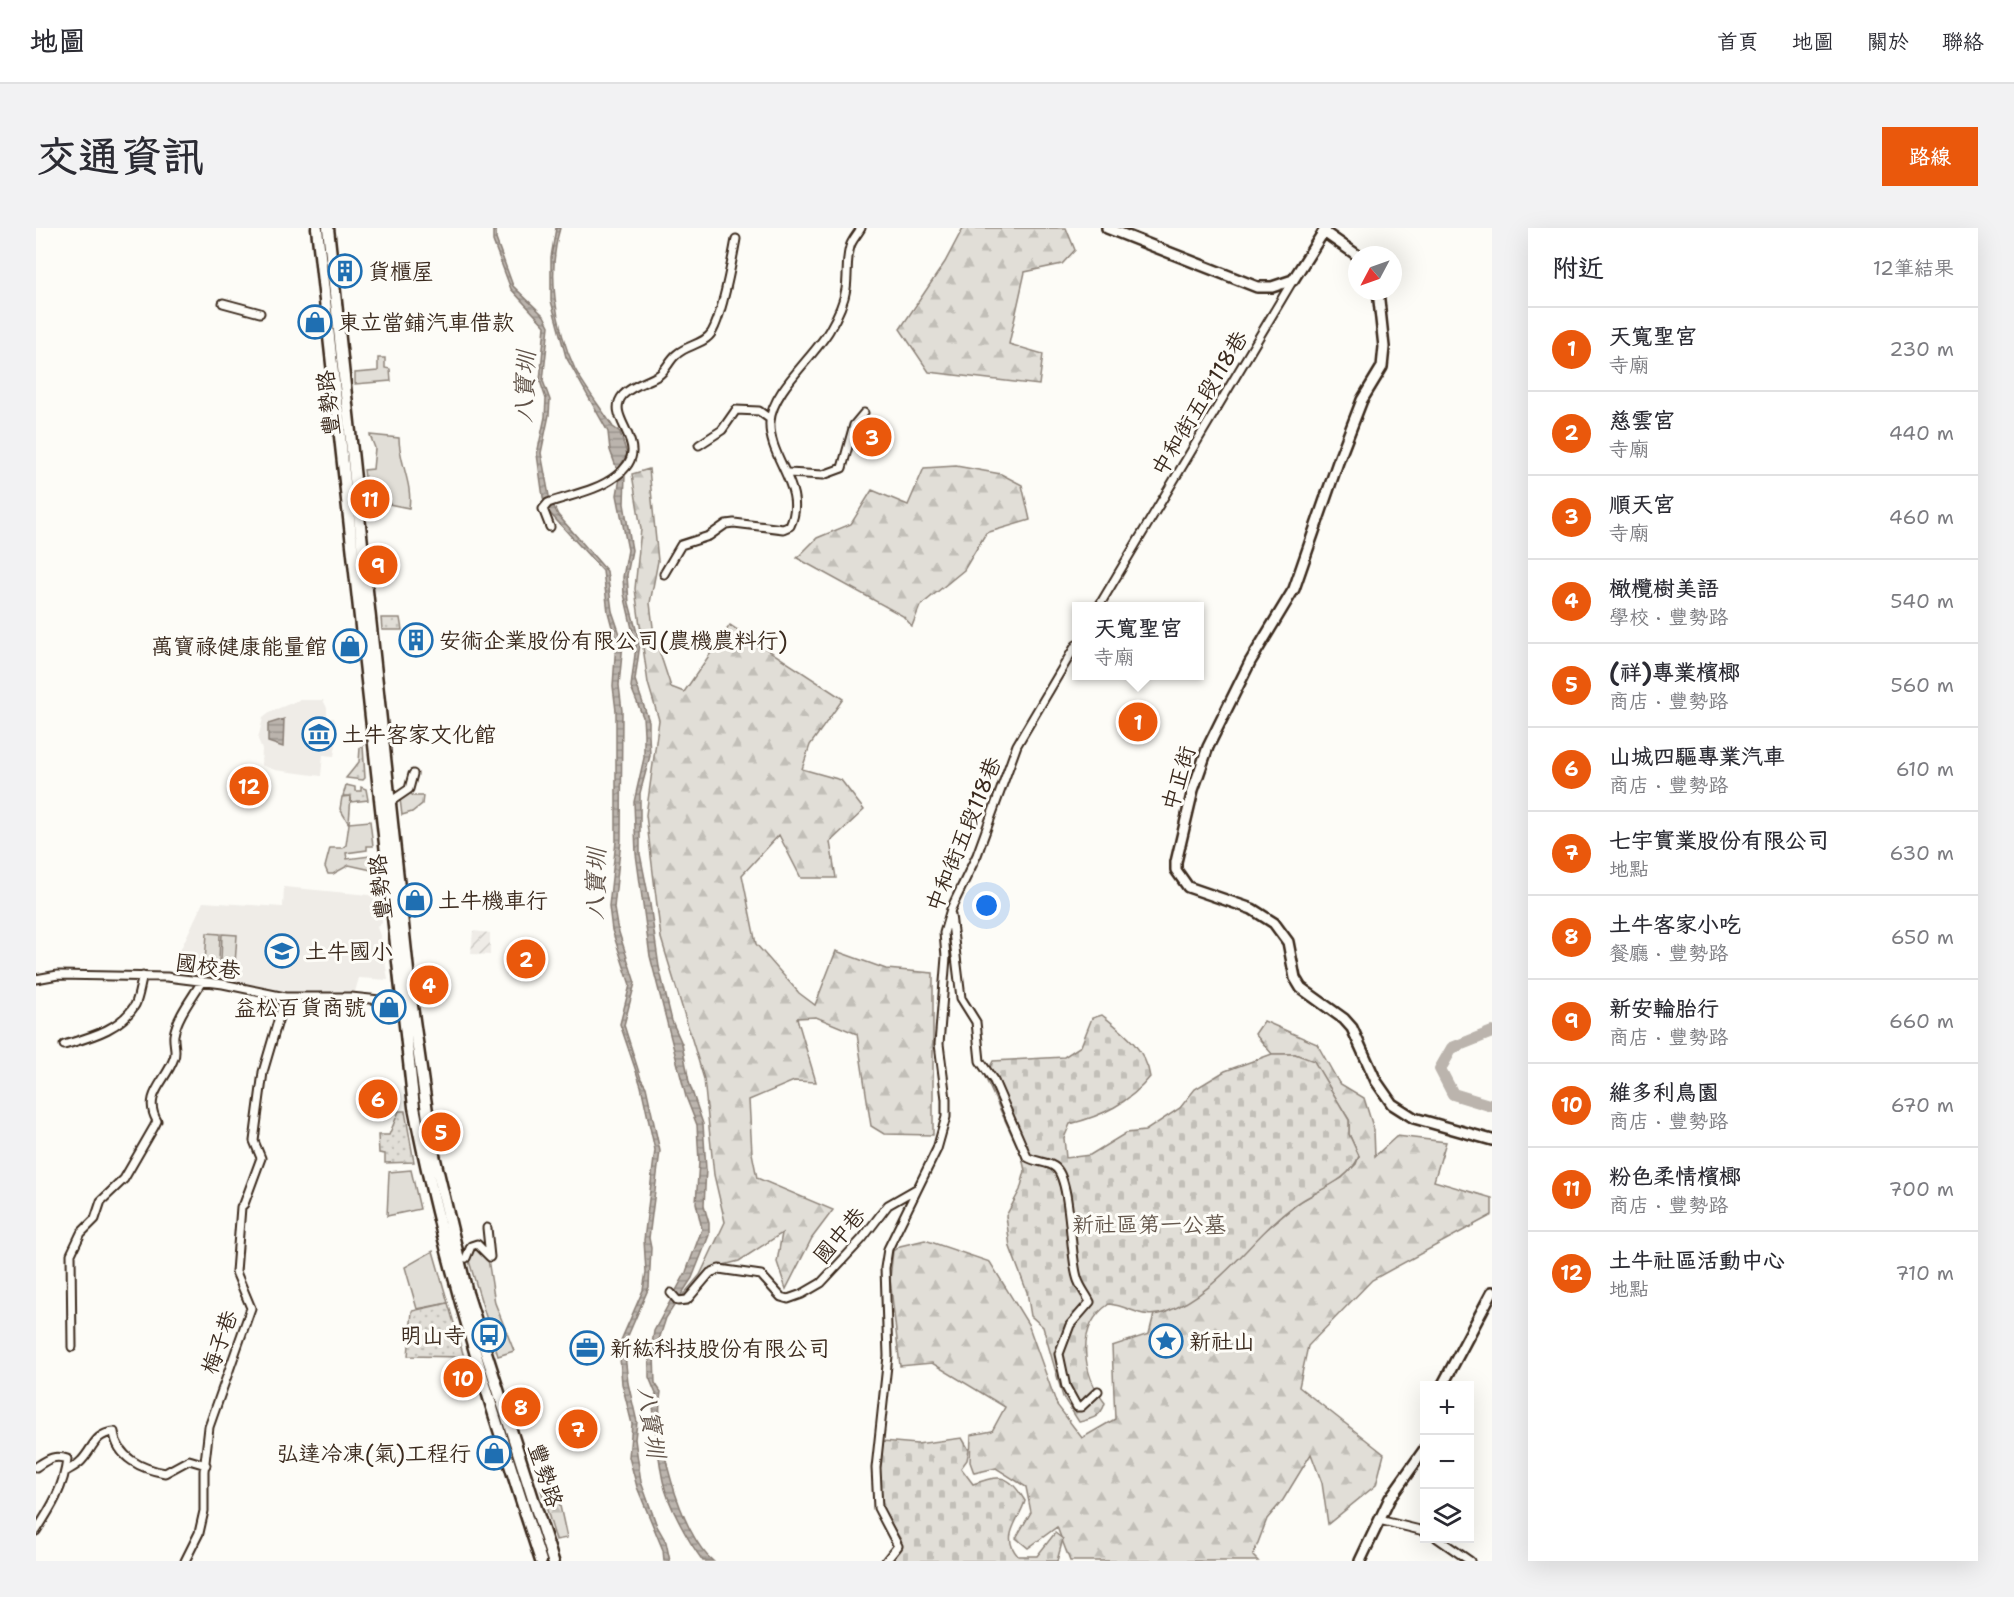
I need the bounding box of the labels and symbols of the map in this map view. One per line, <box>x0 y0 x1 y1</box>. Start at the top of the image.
north arrow <box>1348 246 1402 300</box>
building icon: 貨櫃屋 <box>327 253 363 289</box>
place label: 貨櫃屋 <box>368 257 434 286</box>
shop icon: 東立當鋪汽車借款 <box>297 304 333 340</box>
place label: 東立當鋪汽車借款 <box>338 308 514 337</box>
street label: 中和街五段118巷 <box>1145 325 1254 481</box>
water label: 八寶圳 <box>508 347 542 424</box>
street label: 豐勢路 <box>311 369 346 437</box>
pin: 3 <box>852 414 892 460</box>
pin: 11 <box>350 476 390 522</box>
pin: 9 <box>358 542 398 588</box>
building icon: 安術企業股份有限公司(農機農料行) <box>398 622 434 658</box>
place label: 安術企業股份有限公司(農機農料行) <box>439 626 788 655</box>
shop icon: 萬寶祿健康能量館 <box>332 628 368 664</box>
place label: 萬寶祿健康能量館 <box>151 632 327 661</box>
pin: 1 <box>1118 700 1158 744</box>
museum icon: 土牛客家文化館 <box>301 716 337 752</box>
place label: 土牛客家文化館 <box>342 720 496 749</box>
street label: 中正街 <box>1155 742 1202 814</box>
street label: 中和街五段118巷 <box>919 752 1008 916</box>
pin: 12 <box>230 764 268 808</box>
water label: 八寶圳 <box>579 845 613 920</box>
street label: 豐勢路 <box>363 853 398 921</box>
shop icon: 土牛機車行 <box>397 882 433 918</box>
place label: 土牛機車行 <box>438 886 548 915</box>
your location <box>972 891 1001 920</box>
school or university icon: 土牛國小 <box>264 933 300 969</box>
pin: 2 <box>506 936 546 982</box>
place label: 土牛國小 <box>305 937 393 966</box>
street label: 國校巷 <box>173 948 243 985</box>
pin: 4 <box>410 962 448 1008</box>
shop icon: 益松百貨商號 <box>371 989 407 1025</box>
place label: 益松百貨商號 <box>234 993 366 1022</box>
pin: 6 <box>358 1076 398 1122</box>
pin: 5 <box>422 1110 460 1154</box>
street label: 國中巷 <box>807 1201 872 1270</box>
park label: 新社區第一公墓 <box>1072 1210 1226 1239</box>
street label: 梅子巷 <box>195 1306 244 1378</box>
bus stop icon: 明山寺 <box>471 1317 507 1353</box>
place label: 明山寺 <box>400 1321 466 1350</box>
place icon: 新社山 <box>1148 1323 1184 1359</box>
place label: 新社山 <box>1189 1327 1255 1356</box>
office icon: 新紘科技股份有限公司 <box>569 1330 605 1366</box>
place label: 新紘科技股份有限公司 <box>610 1334 830 1363</box>
pin: 10 <box>444 1356 482 1400</box>
pin: 8 <box>502 1384 540 1430</box>
water label: 八寶圳 <box>630 1384 673 1463</box>
pin: 7 <box>558 1406 598 1452</box>
shop icon: 弘達冷凍(氣)工程行 <box>476 1435 512 1471</box>
place label: 弘達冷凍(氣)工程行 <box>276 1439 471 1468</box>
street label: 豐勢路 <box>522 1439 570 1511</box>

